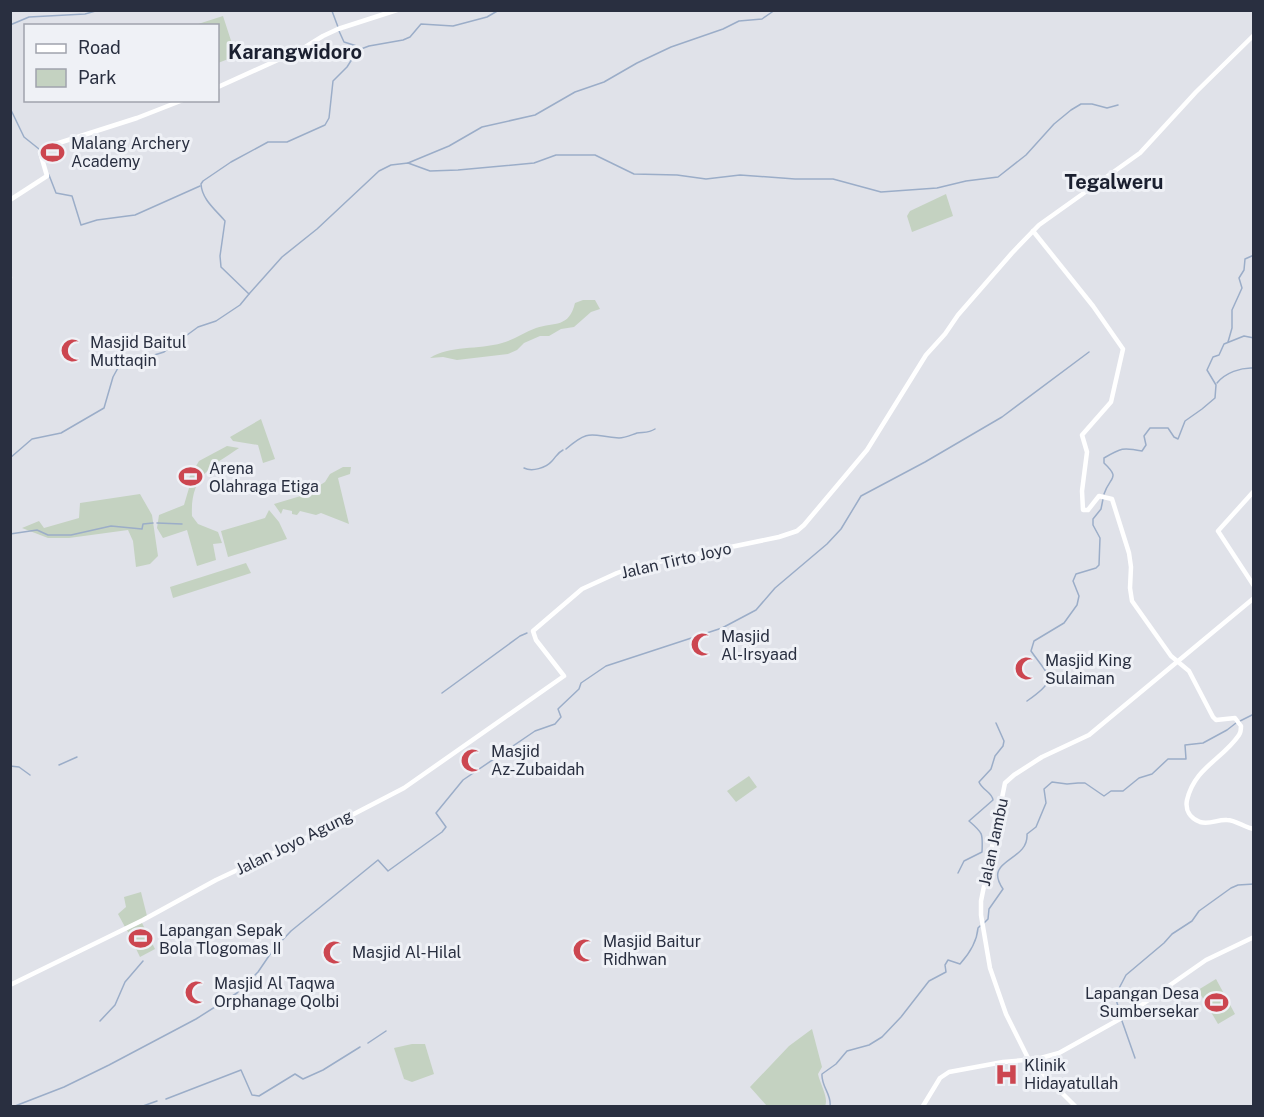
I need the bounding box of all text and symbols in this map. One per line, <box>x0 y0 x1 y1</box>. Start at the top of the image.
legend <box>24 24 219 102</box>
text: Road <box>78 37 121 58</box>
district label: Karangwidoro <box>228 40 362 64</box>
text: Park <box>78 67 116 88</box>
place label: Malang Archery Academy <box>71 134 190 171</box>
sports icon: Malang Archery Academy <box>40 139 66 165</box>
district label: Tegalweru <box>1065 170 1164 194</box>
place label: Masjid Baitul Muttaqin <box>90 333 187 370</box>
mosque icon: Masjid Baitul Muttaqin <box>59 338 85 364</box>
place label: Arena Olahraga Etiga <box>209 459 319 496</box>
sports icon: Arena Olahraga Etiga <box>178 464 204 490</box>
street label: Jalan Tirto Joyo <box>619 539 733 582</box>
place label: Masjid Al-Irsyaad <box>721 627 797 664</box>
mosque icon: Masjid Al-Irsyaad <box>690 632 716 658</box>
place label: Masjid King Sulaiman <box>1045 651 1132 688</box>
mosque icon: Masjid King Sulaiman <box>1014 656 1040 682</box>
place label: Masjid Az-Zubaidah <box>491 742 585 779</box>
mosque icon: Masjid Az-Zubaidah <box>460 747 486 773</box>
street label: Jalan Jambu <box>975 796 1012 888</box>
street label: Jalan Joyo Agung <box>233 806 356 879</box>
place label: Lapangan Sepak Bola Tlogomas II <box>159 921 283 958</box>
sports icon: Lapangan Sepak Bola Tlogomas II <box>128 926 154 952</box>
place label: Masjid Baitur Ridhwan <box>603 932 701 969</box>
mosque icon: Masjid Baitur Ridhwan <box>572 937 598 963</box>
mosque icon: Masjid Al-Hilal <box>321 939 347 965</box>
place label: Masjid Al-Hilal <box>352 943 462 962</box>
place label: Masjid Al Taqwa Orphanage Qolbi <box>214 974 339 1011</box>
mosque icon: Masjid Al Taqwa Orphanage Qolbi <box>183 979 209 1005</box>
place label: Lapangan Desa Sumbersekar <box>1085 984 1199 1021</box>
sports icon: Lapangan Desa Sumbersekar <box>1204 989 1230 1015</box>
place label: Klinik Hidayatullah <box>1024 1056 1118 1093</box>
hospital icon: Klinik Hidayatullah <box>993 1061 1019 1087</box>

